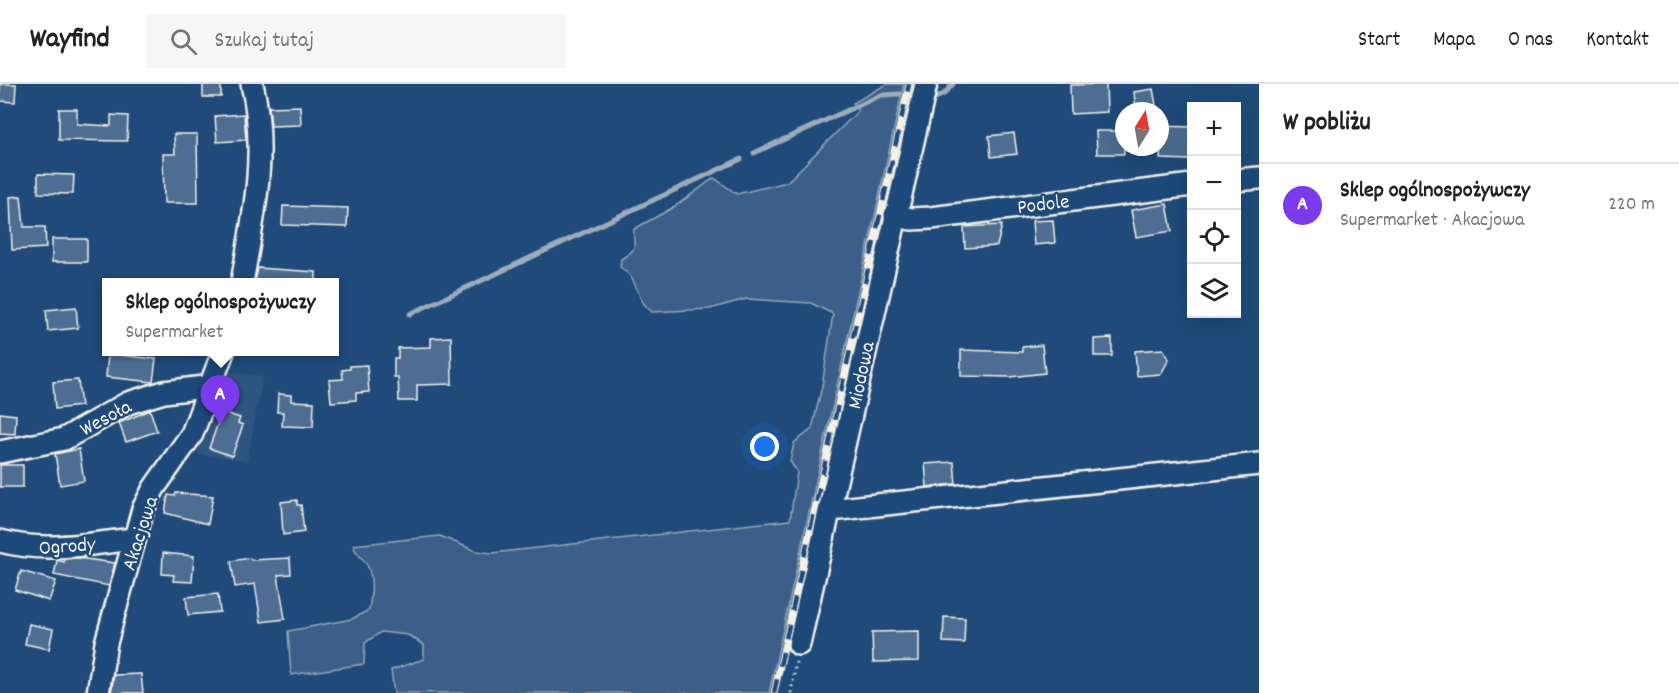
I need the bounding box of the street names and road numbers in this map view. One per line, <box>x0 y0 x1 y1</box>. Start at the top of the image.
street label: Podole <box>1016 188 1071 224</box>
street label: Miodowa <box>841 338 885 412</box>
street label: Wesoła <box>75 393 139 446</box>
street label: Akacjowa <box>116 492 168 575</box>
street label: Ogrody <box>38 531 97 565</box>

